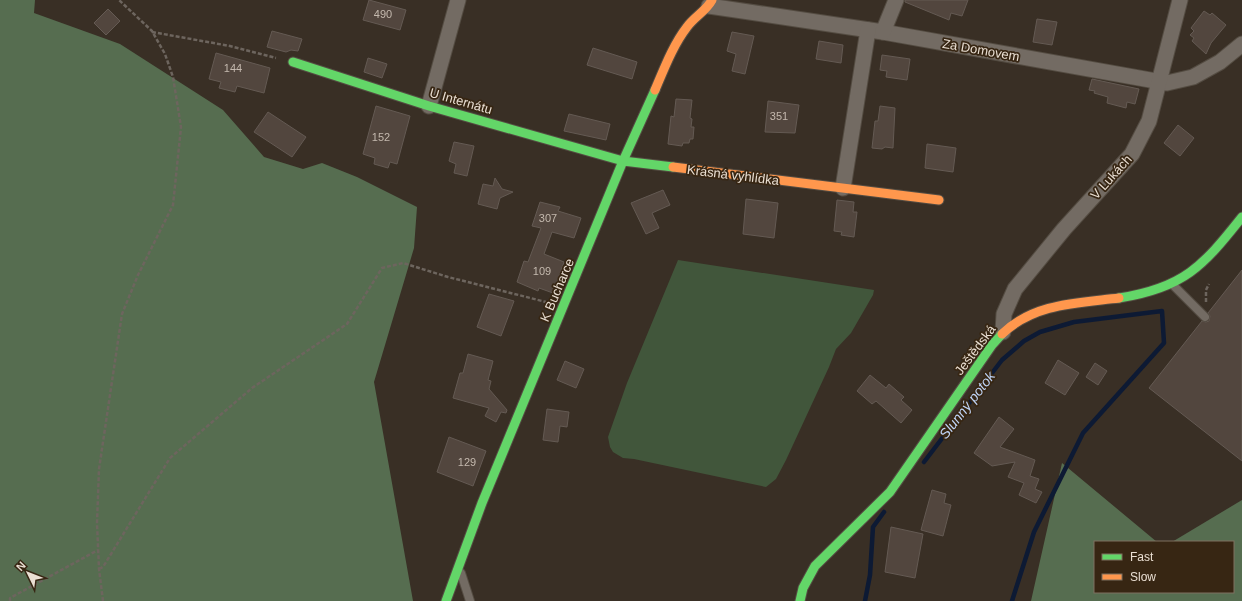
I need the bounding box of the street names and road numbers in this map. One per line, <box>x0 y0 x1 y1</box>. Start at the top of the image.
street label: Za Domovem <box>941 36 1021 64</box>
street label: U Internátu <box>428 85 494 117</box>
street label: V Lukách <box>1087 152 1135 202</box>
street label: Krásná vyhlídka <box>686 162 781 188</box>
street label: K Bucharce <box>537 256 577 324</box>
street label: Ještědská <box>951 322 999 378</box>

